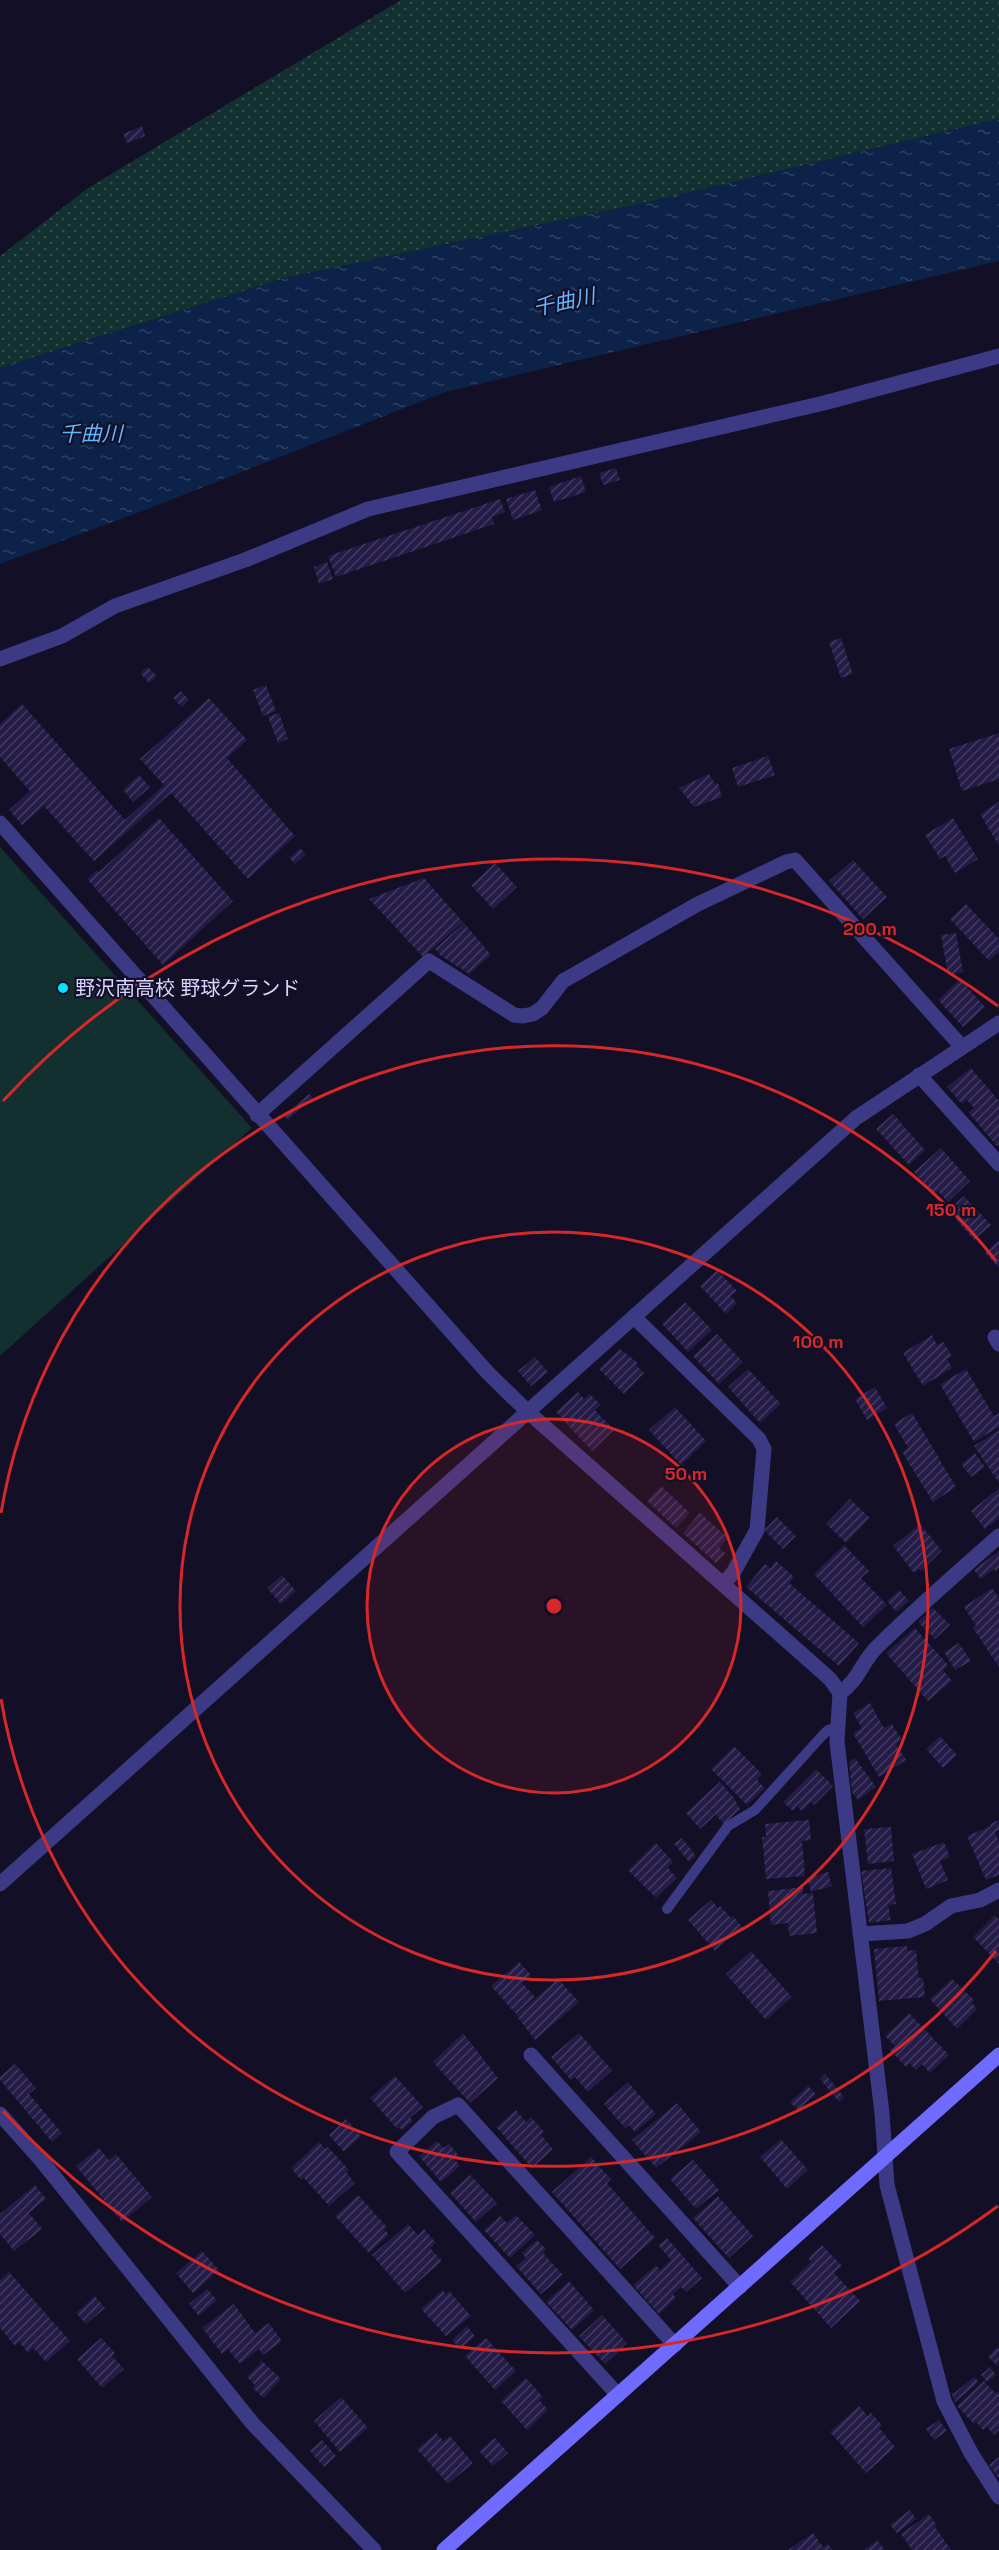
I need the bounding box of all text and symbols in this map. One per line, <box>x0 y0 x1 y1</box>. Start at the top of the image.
water label: 千曲川 <box>530 281 599 321</box>
water label: 千曲川 <box>60 420 124 447</box>
text: 200 m <box>843 917 897 940</box>
place label: 野沢南高校 野球グランド <box>75 975 300 1001</box>
marker: 野沢南高校 野球グランド <box>56 981 70 995</box>
text: 150 m <box>926 1198 976 1221</box>
text: 100 m <box>792 1330 844 1353</box>
text: 50 m <box>665 1462 707 1485</box>
centre of rings <box>544 1596 564 1616</box>

